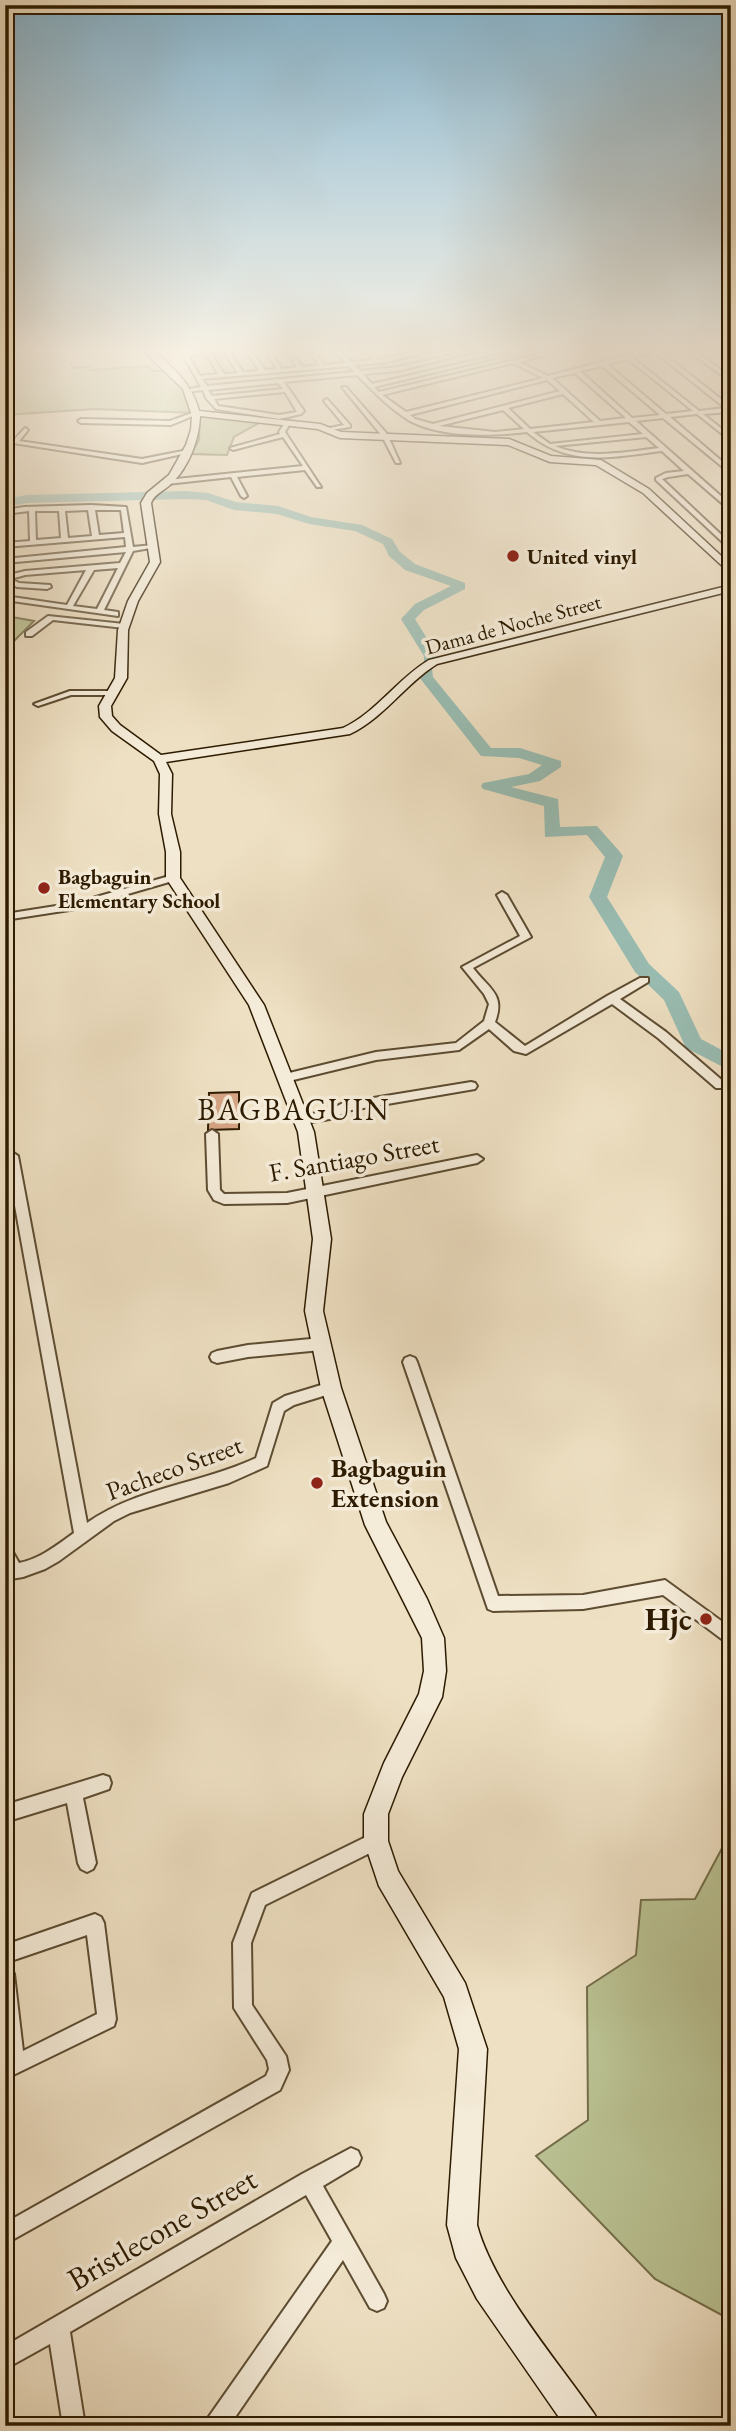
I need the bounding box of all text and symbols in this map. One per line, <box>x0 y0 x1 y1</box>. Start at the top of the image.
place label: United vinyl <box>527 543 637 570</box>
marker: United vinyl <box>505 548 521 564</box>
street label: Dama de Noche Street <box>422 587 604 660</box>
place label: Bagbaguin Elementary School <box>58 863 220 914</box>
marker: Bagbaguin Elementary School <box>36 880 52 896</box>
district label: BAGBAGUIN <box>198 1090 390 1129</box>
street label: F. Santiago Street <box>266 1126 442 1190</box>
street label: Pacheco Street <box>101 1428 247 1508</box>
place label: Bagbaguin Extension <box>331 1451 447 1515</box>
marker: Bagbaguin Extension <box>309 1475 325 1491</box>
place label: Hjc <box>645 1598 692 1640</box>
marker: Hjc <box>698 1611 714 1627</box>
street label: Bristlecone Street <box>60 2158 264 2300</box>

